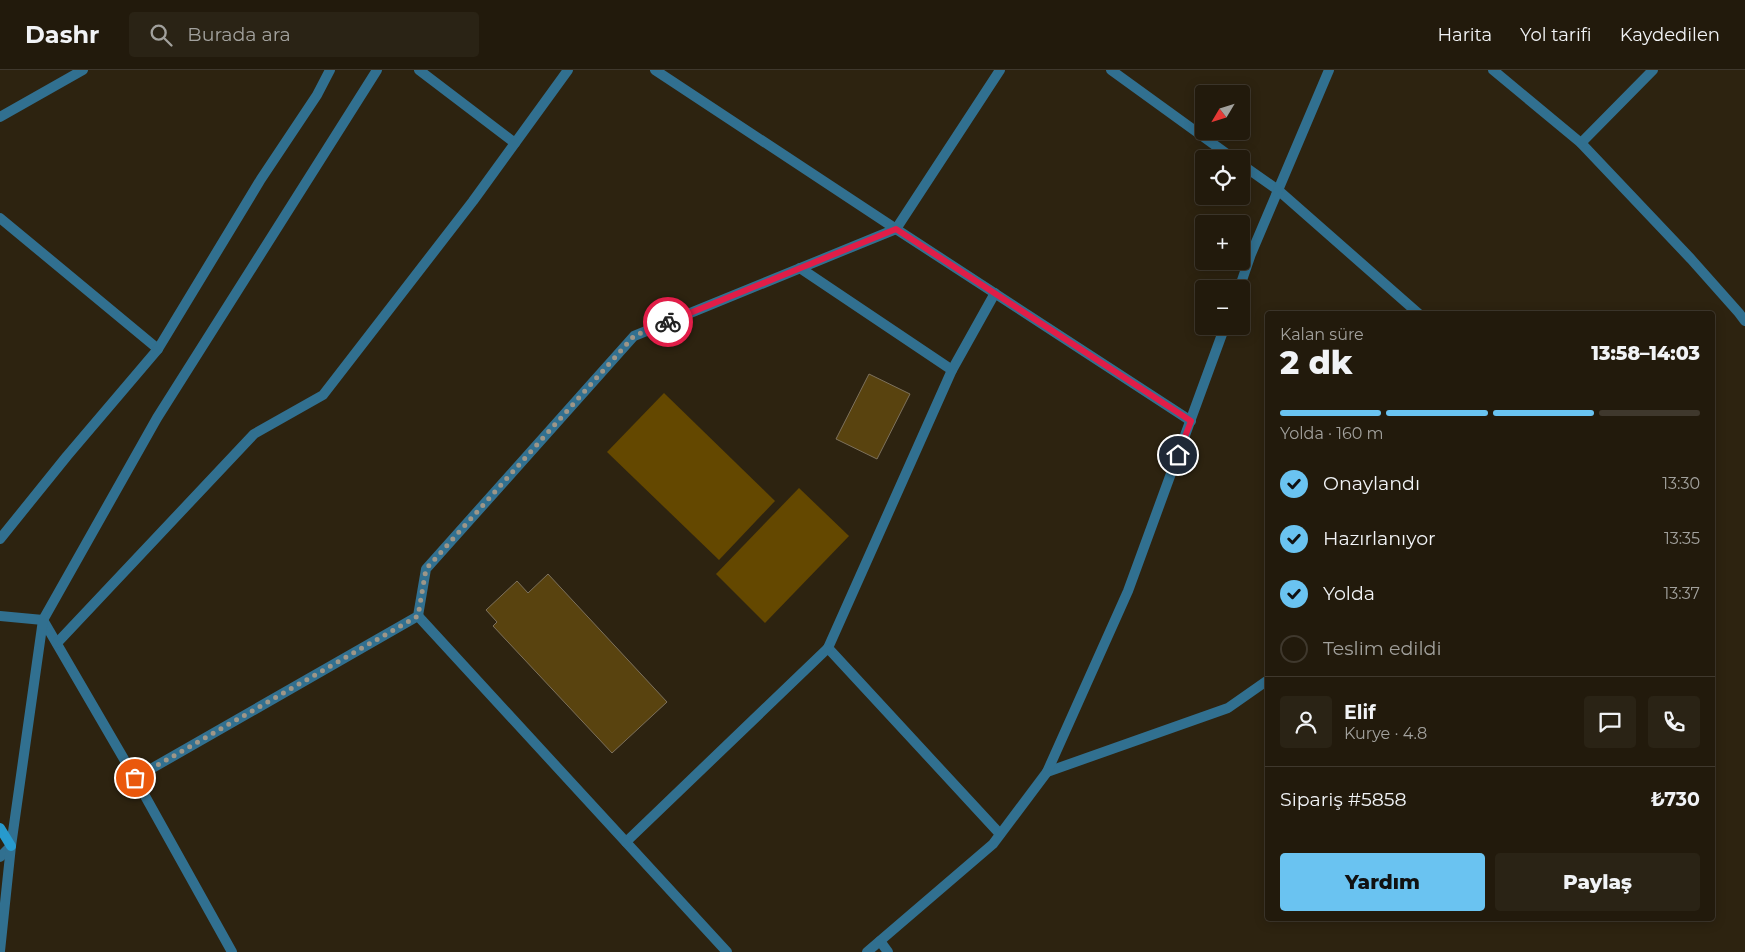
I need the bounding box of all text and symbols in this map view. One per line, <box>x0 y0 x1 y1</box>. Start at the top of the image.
search box <box>129 12 479 57</box>
text: Dashr <box>25 20 99 49</box>
icon: search <box>147 21 175 49</box>
text: Burada ara <box>187 23 291 46</box>
text: Harita <box>1437 24 1492 46</box>
text: Yol tarifi <box>1520 24 1592 46</box>
text: Kaydedilen <box>1620 24 1720 46</box>
north arrow <box>1195 85 1250 140</box>
map controls <box>1195 85 1250 335</box>
button: locate <box>1195 150 1250 205</box>
button: + <box>1195 215 1250 270</box>
button: − <box>1195 280 1250 335</box>
courier <box>643 297 693 347</box>
icon: bike <box>654 308 682 336</box>
text: Kalan süre <box>1280 325 1364 344</box>
text: 13:58–14:03 <box>1591 342 1700 365</box>
text: 2 dk <box>1280 343 1352 382</box>
text: Yolda · 160 m <box>1280 424 1384 443</box>
pin <box>1157 434 1199 476</box>
icon: home <box>1164 441 1192 469</box>
icon: check <box>1280 470 1308 498</box>
text: Onaylandı <box>1323 472 1420 495</box>
text: 13:30 <box>1662 474 1700 493</box>
icon: check <box>1280 525 1308 553</box>
text: Hazırlanıyor <box>1323 527 1436 550</box>
text: 13:35 <box>1664 529 1700 548</box>
icon: check <box>1280 580 1308 608</box>
text: Yolda <box>1323 582 1375 605</box>
text: 13:37 <box>1664 584 1700 603</box>
text: Teslim edildi <box>1323 637 1442 660</box>
button: person <box>1280 696 1332 748</box>
button: chat <box>1584 696 1636 748</box>
button: phone <box>1648 696 1700 748</box>
text: Elif <box>1344 701 1376 724</box>
text: Kurye · 4.8 <box>1344 724 1427 743</box>
pin <box>114 757 156 799</box>
icon: bag <box>121 764 149 792</box>
text: Sipariş #5858 <box>1280 788 1407 811</box>
text: ₺730 <box>1651 788 1700 811</box>
button: Yardım <box>1280 853 1485 911</box>
button: Paylaş <box>1495 853 1700 911</box>

